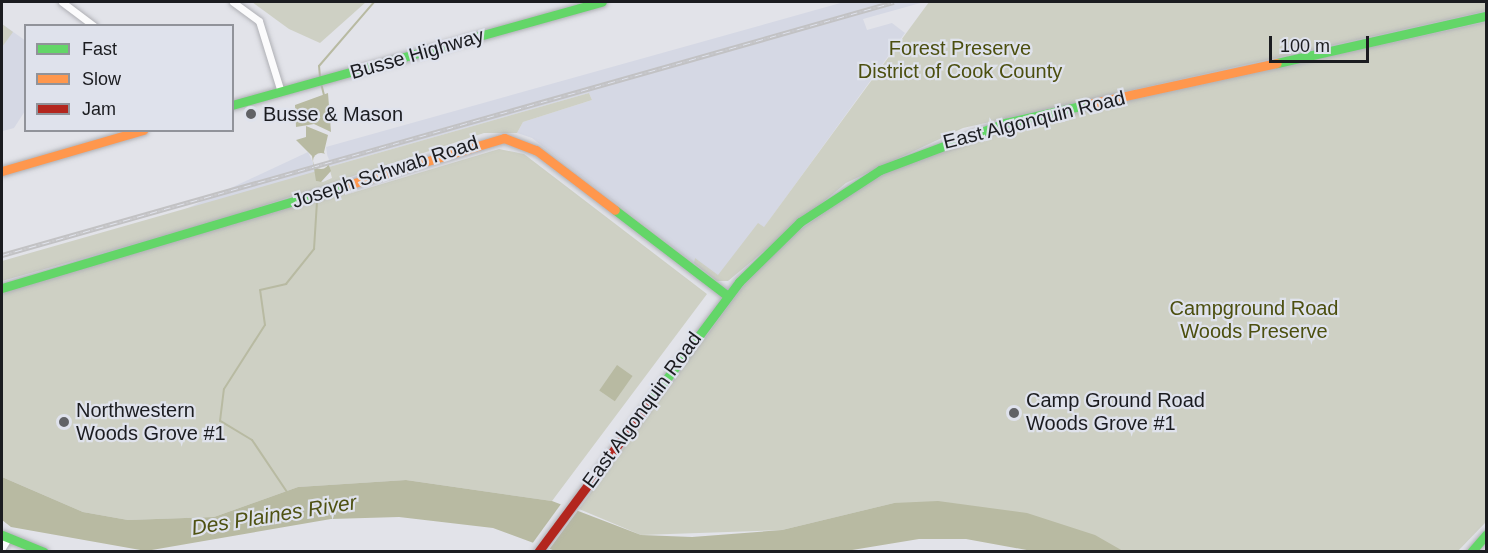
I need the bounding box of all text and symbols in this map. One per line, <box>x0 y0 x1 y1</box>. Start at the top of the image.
street label: Busse Highway <box>347 23 487 85</box>
legend <box>24 24 234 132</box>
scale bar <box>1272 24 1372 62</box>
park label: Forest Preserve District of Cook County <box>858 36 1062 83</box>
text: 100 m <box>1280 36 1330 56</box>
text: Fast <box>82 39 117 59</box>
text: Slow <box>82 69 121 89</box>
street label: East Algonquin Road <box>940 86 1128 154</box>
text: Jam <box>82 99 116 119</box>
place label: Busse & Mason <box>263 102 403 126</box>
marker: Busse & Mason <box>244 107 258 121</box>
street label: Joseph Schwab Road <box>289 131 481 213</box>
park label: Campground Road Woods Preserve <box>1170 296 1338 343</box>
street label: East Algonquin Road <box>577 327 707 493</box>
place label: Camp Ground Road Woods Grove #1 <box>1026 389 1205 436</box>
place label: Northwestern Woods Grove #1 <box>76 398 226 445</box>
marker: Camp Ground Road Woods Grove #1 <box>1007 406 1021 420</box>
marker: Northwestern Woods Grove #1 <box>57 415 71 429</box>
water label: Des Plaines River <box>190 490 358 540</box>

